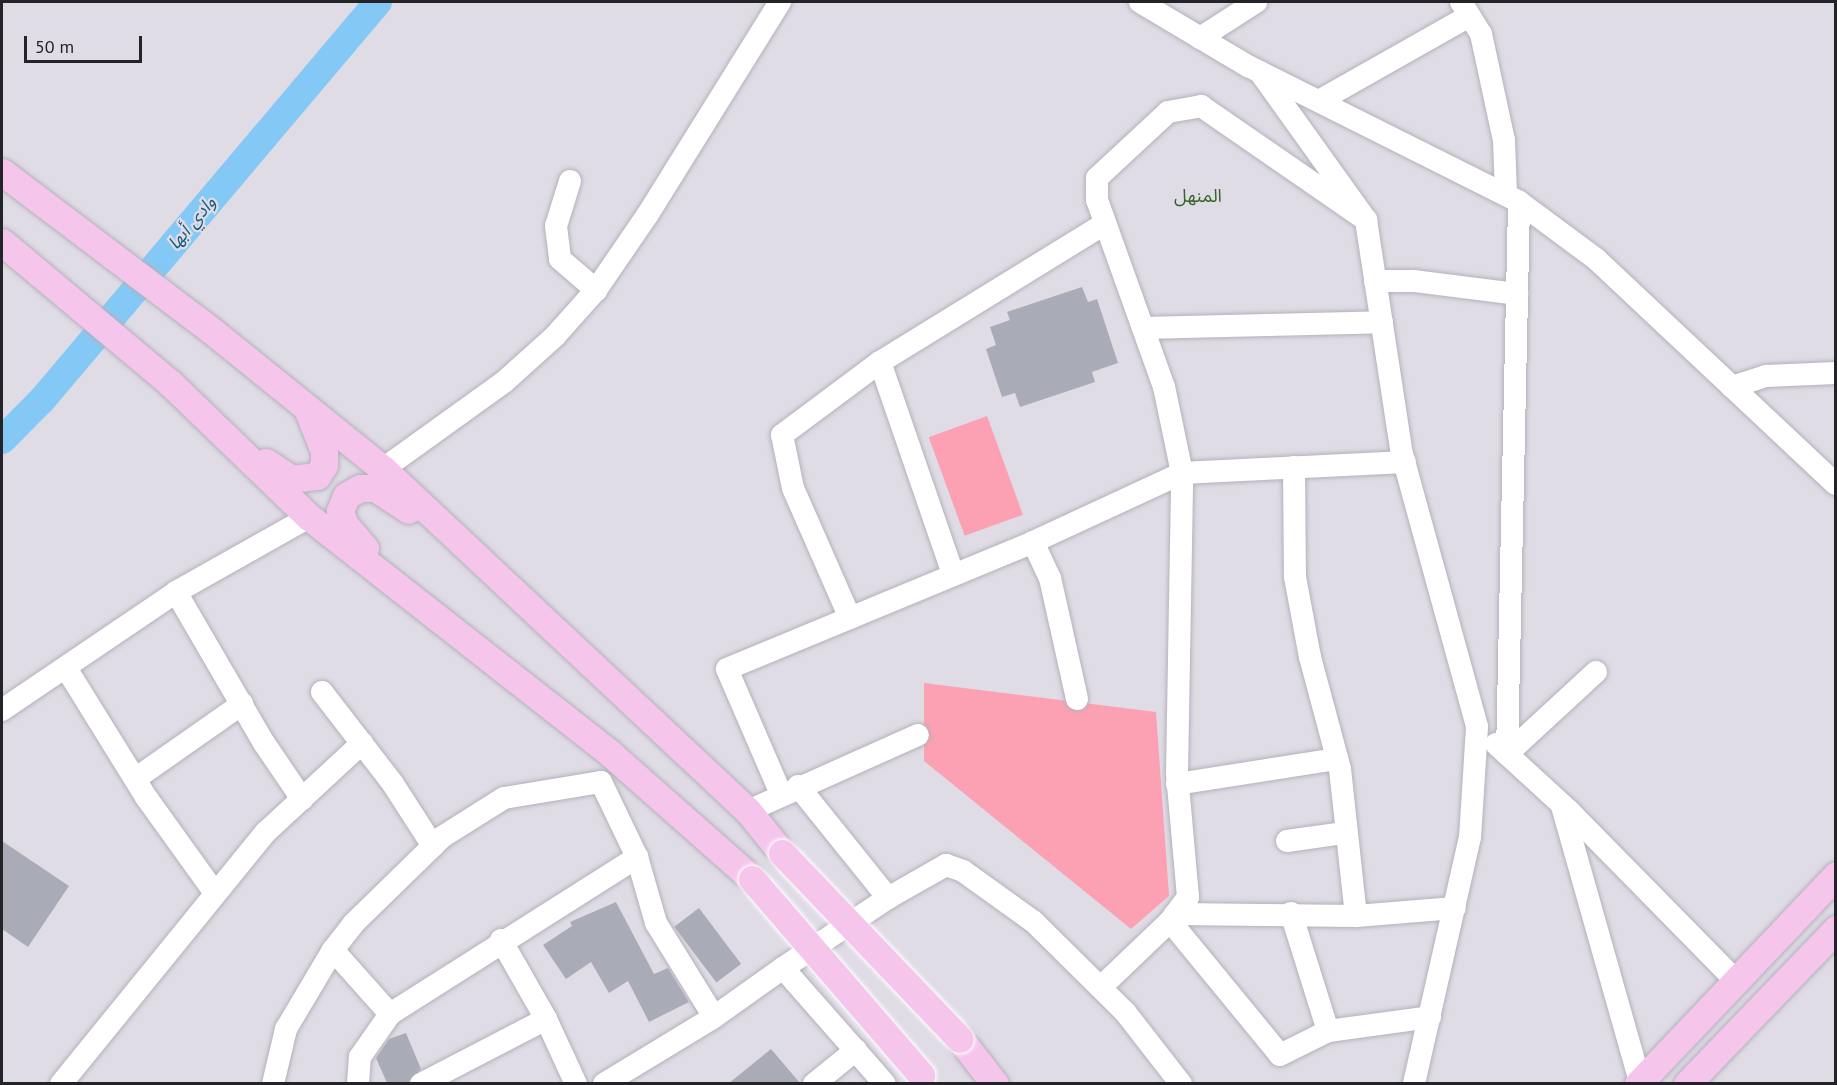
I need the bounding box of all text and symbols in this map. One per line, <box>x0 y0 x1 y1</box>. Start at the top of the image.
scale bar <box>27 24 146 62</box>
text: 50 m <box>35 35 74 58</box>
district label: المنهل <box>1174 185 1222 207</box>
water label: وادي أبها <box>164 192 220 254</box>

